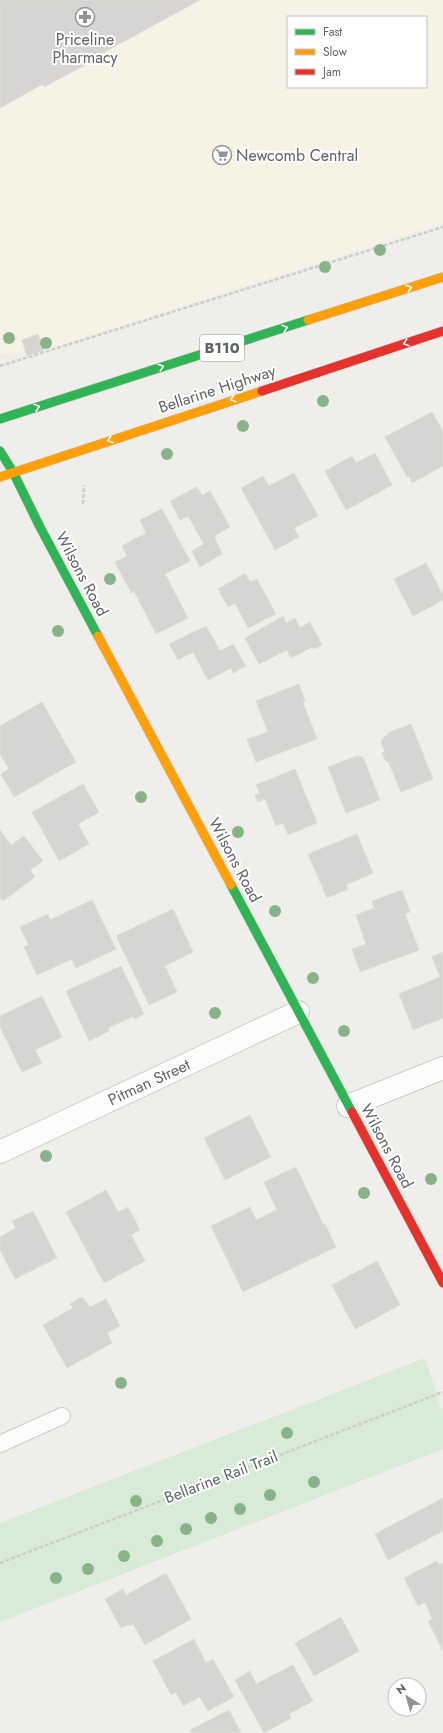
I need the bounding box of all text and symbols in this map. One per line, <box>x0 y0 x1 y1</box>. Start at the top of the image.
pharmacy icon: Priceline Pharmacy <box>74 6 96 28</box>
legend <box>287 16 427 88</box>
text: Fast <box>323 23 342 41</box>
place label: Priceline Pharmacy <box>52 28 119 69</box>
text: Slow <box>323 43 348 61</box>
text: Jam <box>321 63 341 81</box>
supermarket icon: Newcomb Central <box>211 144 233 166</box>
place label: Newcomb Central <box>236 144 358 167</box>
one-way arrow <box>405 284 412 293</box>
one-way arrow <box>281 324 288 333</box>
road number: B110 <box>200 335 244 361</box>
one-way arrow <box>403 338 410 347</box>
street label: Bellarine Highway <box>155 359 279 419</box>
one-way arrow <box>157 364 164 372</box>
one-way arrow <box>230 394 237 403</box>
one-way arrow <box>33 403 40 412</box>
one-way arrow <box>107 435 114 444</box>
street label: Wilsons Road <box>50 528 114 620</box>
street label: Wilsons Road <box>203 814 267 906</box>
street label: Pitman Street <box>104 1053 194 1111</box>
street label: Wilsons Road <box>355 1100 419 1192</box>
street label: Bellarine Rail Trail <box>161 1445 281 1509</box>
north arrow <box>387 1677 427 1717</box>
text: N <box>393 1680 409 1698</box>

